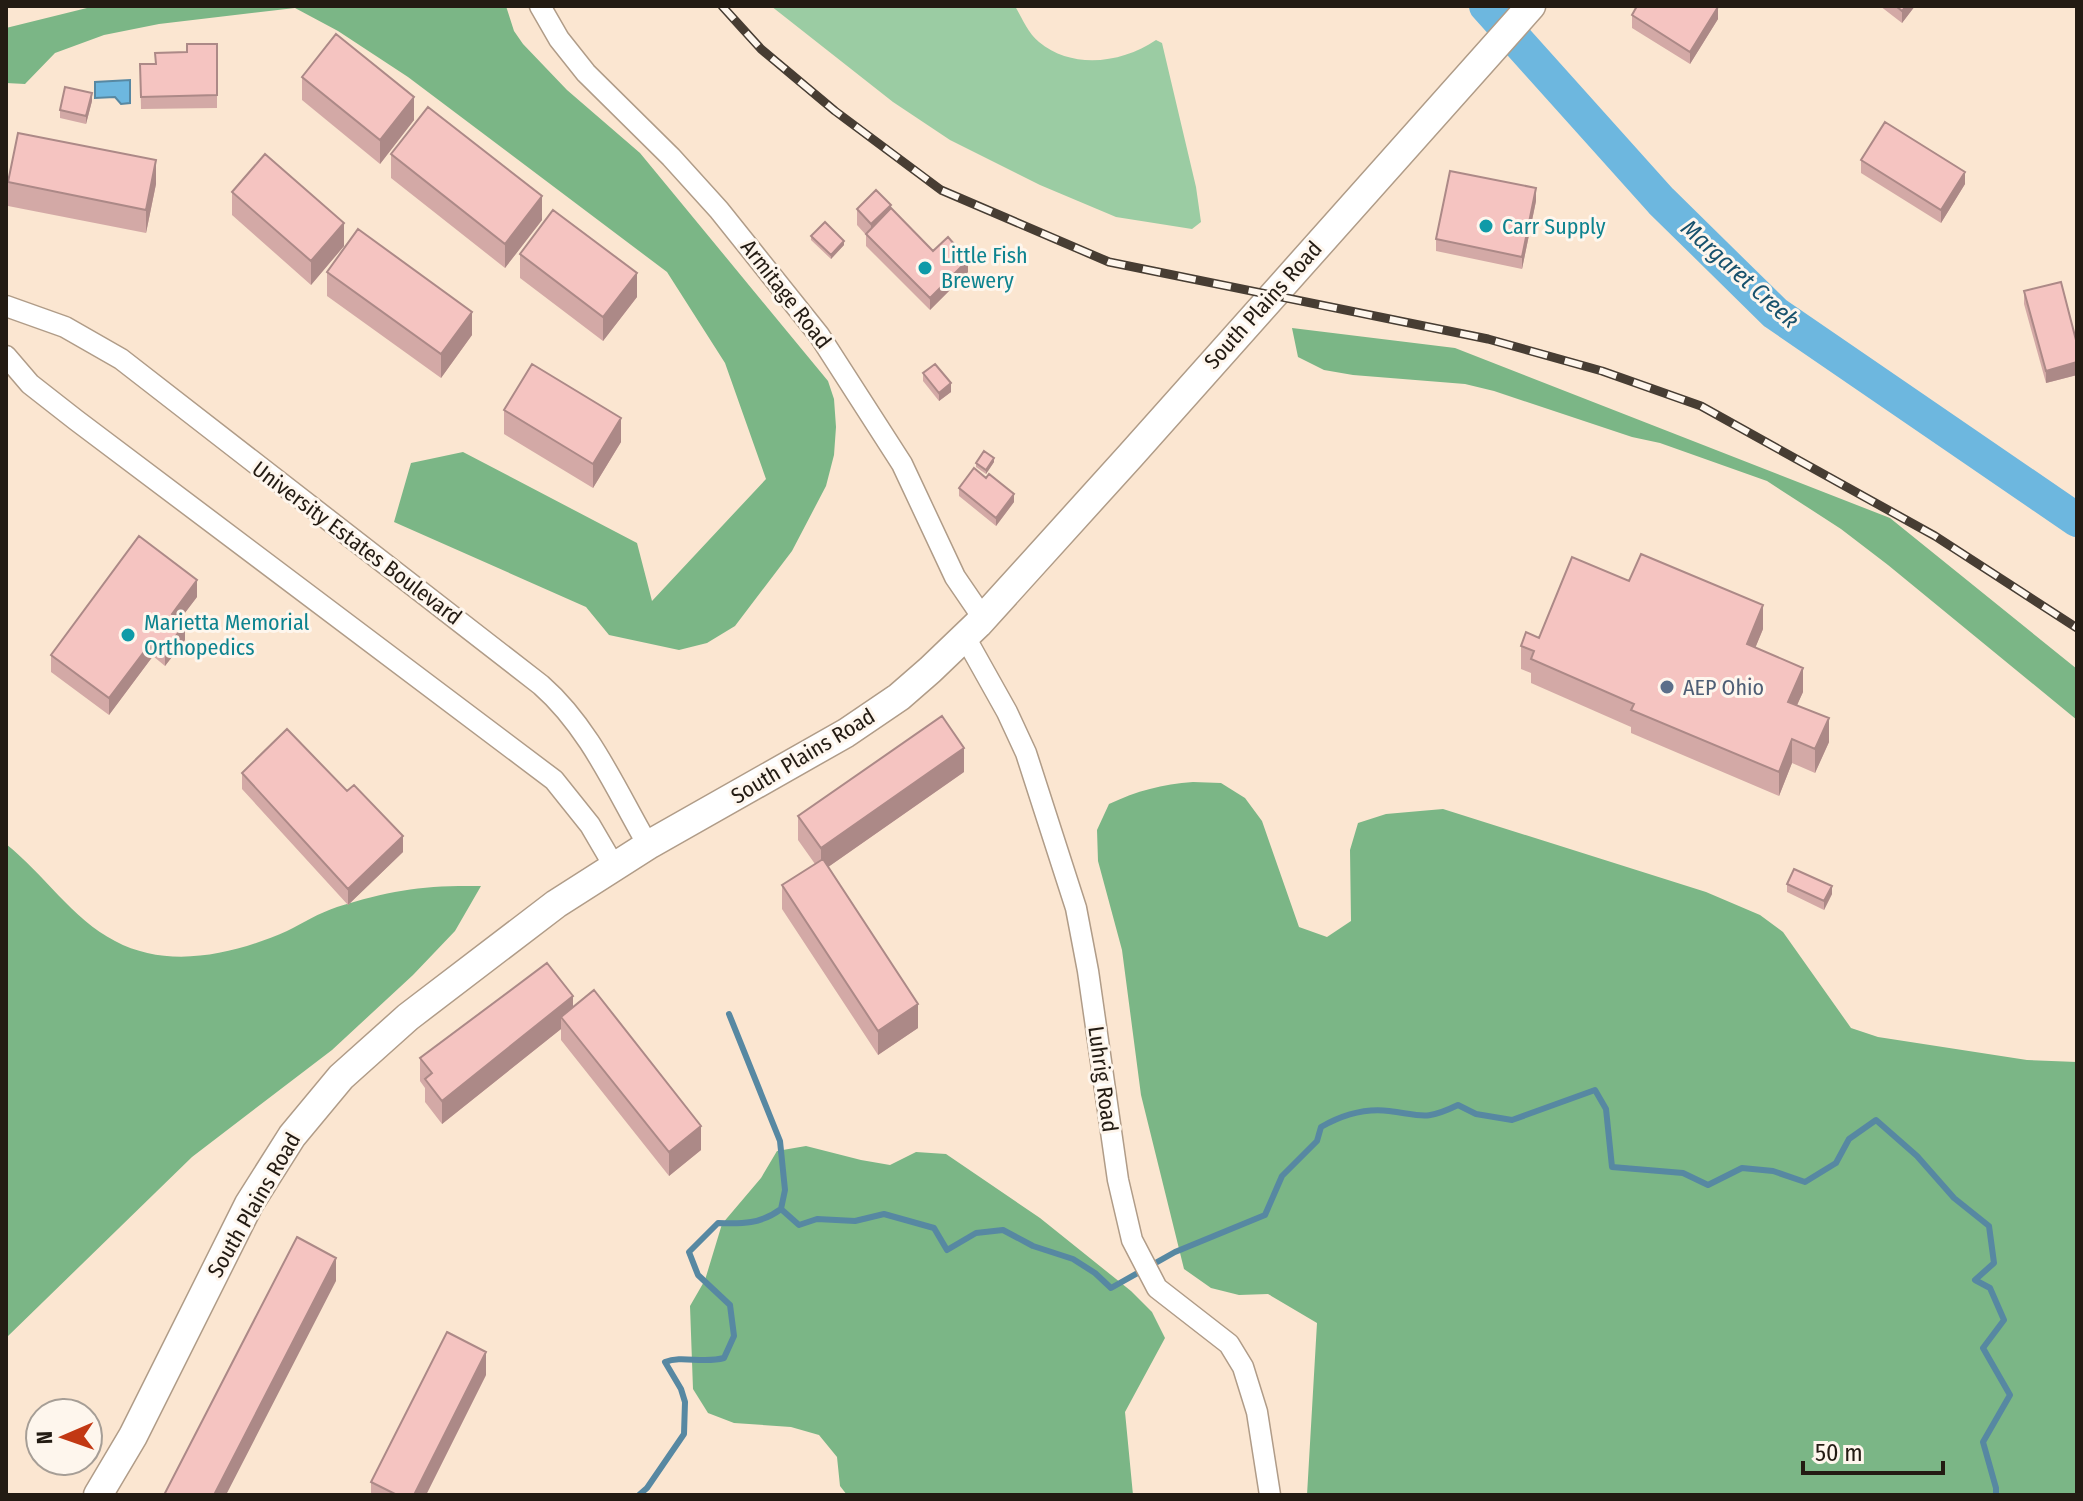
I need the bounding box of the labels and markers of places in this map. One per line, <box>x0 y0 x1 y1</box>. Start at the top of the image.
place label: Carr Supply <box>1502 213 1606 240</box>
marker: Carr Supply <box>1477 217 1495 235</box>
place label: Little Fish Brewery <box>941 242 1028 294</box>
marker: Little Fish Brewery <box>916 259 934 277</box>
place label: Marietta Memorial Orthopedics <box>144 609 309 661</box>
marker: Marietta Memorial Orthopedics <box>119 626 137 644</box>
place label: AEP Ohio <box>1683 674 1764 701</box>
marker: AEP Ohio <box>1658 678 1676 696</box>

